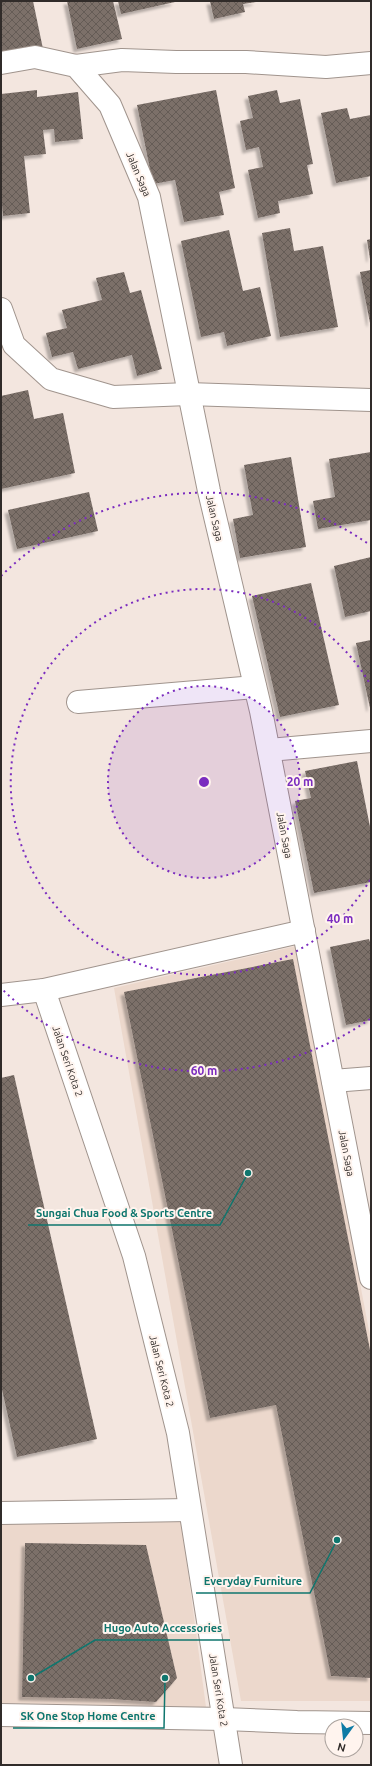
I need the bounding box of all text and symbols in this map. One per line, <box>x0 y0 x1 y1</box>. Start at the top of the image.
street label: Jalan Saga <box>124 150 153 198</box>
street label: Jalan Saga <box>204 494 225 542</box>
centre of rings <box>197 775 211 789</box>
text: 20 m <box>287 775 313 788</box>
street label: Jalan Saga <box>275 811 294 859</box>
text: 40 m <box>327 912 353 925</box>
street label: Jalan Seri Kota 2 <box>50 1024 85 1098</box>
text: 60 m <box>191 1064 217 1077</box>
street label: Jalan Saga <box>337 1129 356 1177</box>
callout: Sungai Chua Food & Sports Centre <box>28 1202 220 1225</box>
text: Sungai Chua Food & Sports Centre <box>36 1207 212 1219</box>
street label: Jalan Seri Kota 2 <box>147 1334 176 1408</box>
callout: Everyday Furniture <box>196 1570 310 1593</box>
text: Everyday Furniture <box>204 1575 302 1587</box>
callout: Hugo Auto Accessories <box>95 1617 230 1640</box>
text: Hugo Auto Accessories <box>104 1622 222 1634</box>
street label: Jalan Seri Kota 2 <box>207 1653 230 1727</box>
callout: SK One Stop Home Centre <box>13 1705 164 1728</box>
text: SK One Stop Home Centre <box>20 1710 156 1722</box>
north arrow <box>324 1718 364 1758</box>
text: N <box>336 1741 347 1755</box>

